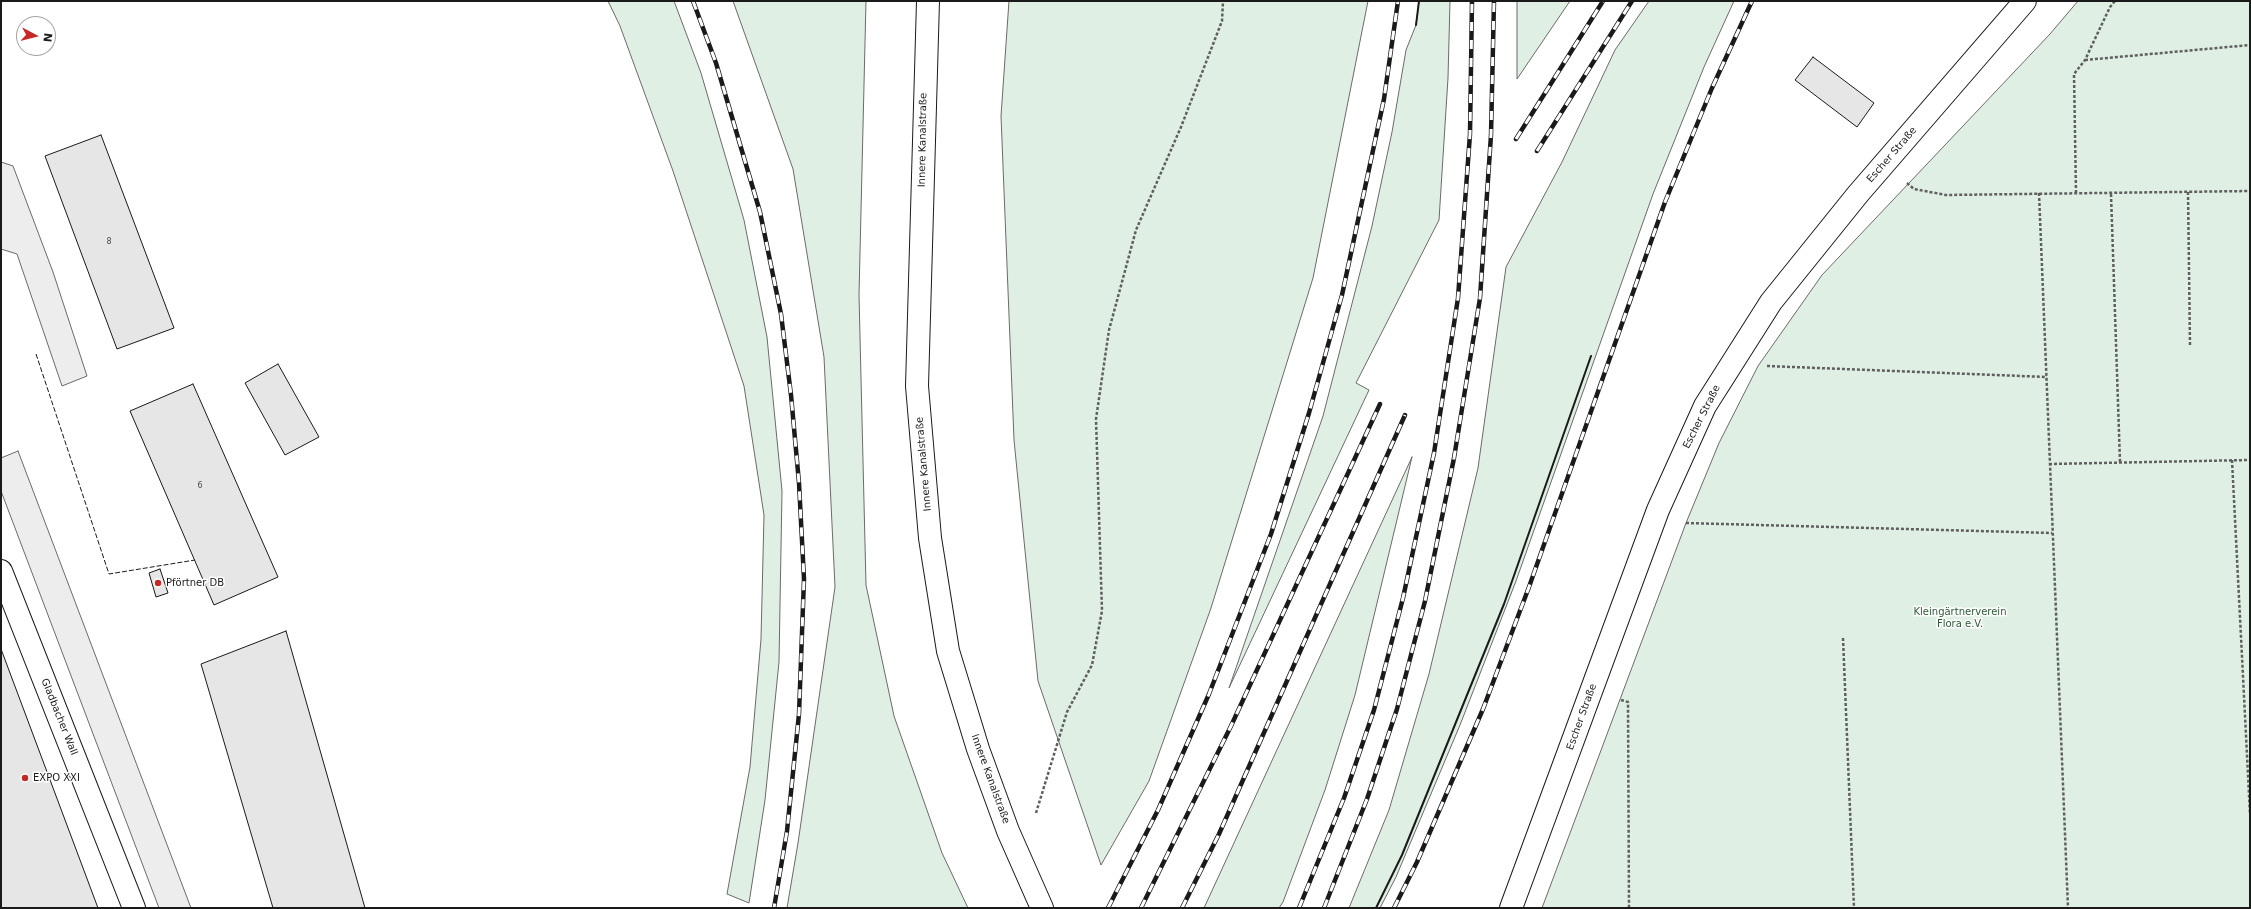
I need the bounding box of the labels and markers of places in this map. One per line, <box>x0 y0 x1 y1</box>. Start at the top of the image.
place label: Pförtner DB <box>166 577 224 589</box>
marker: Pförtner DB <box>153 578 163 588</box>
place label: EXPO XXI <box>33 772 80 784</box>
marker: EXPO XXI <box>20 773 30 783</box>

